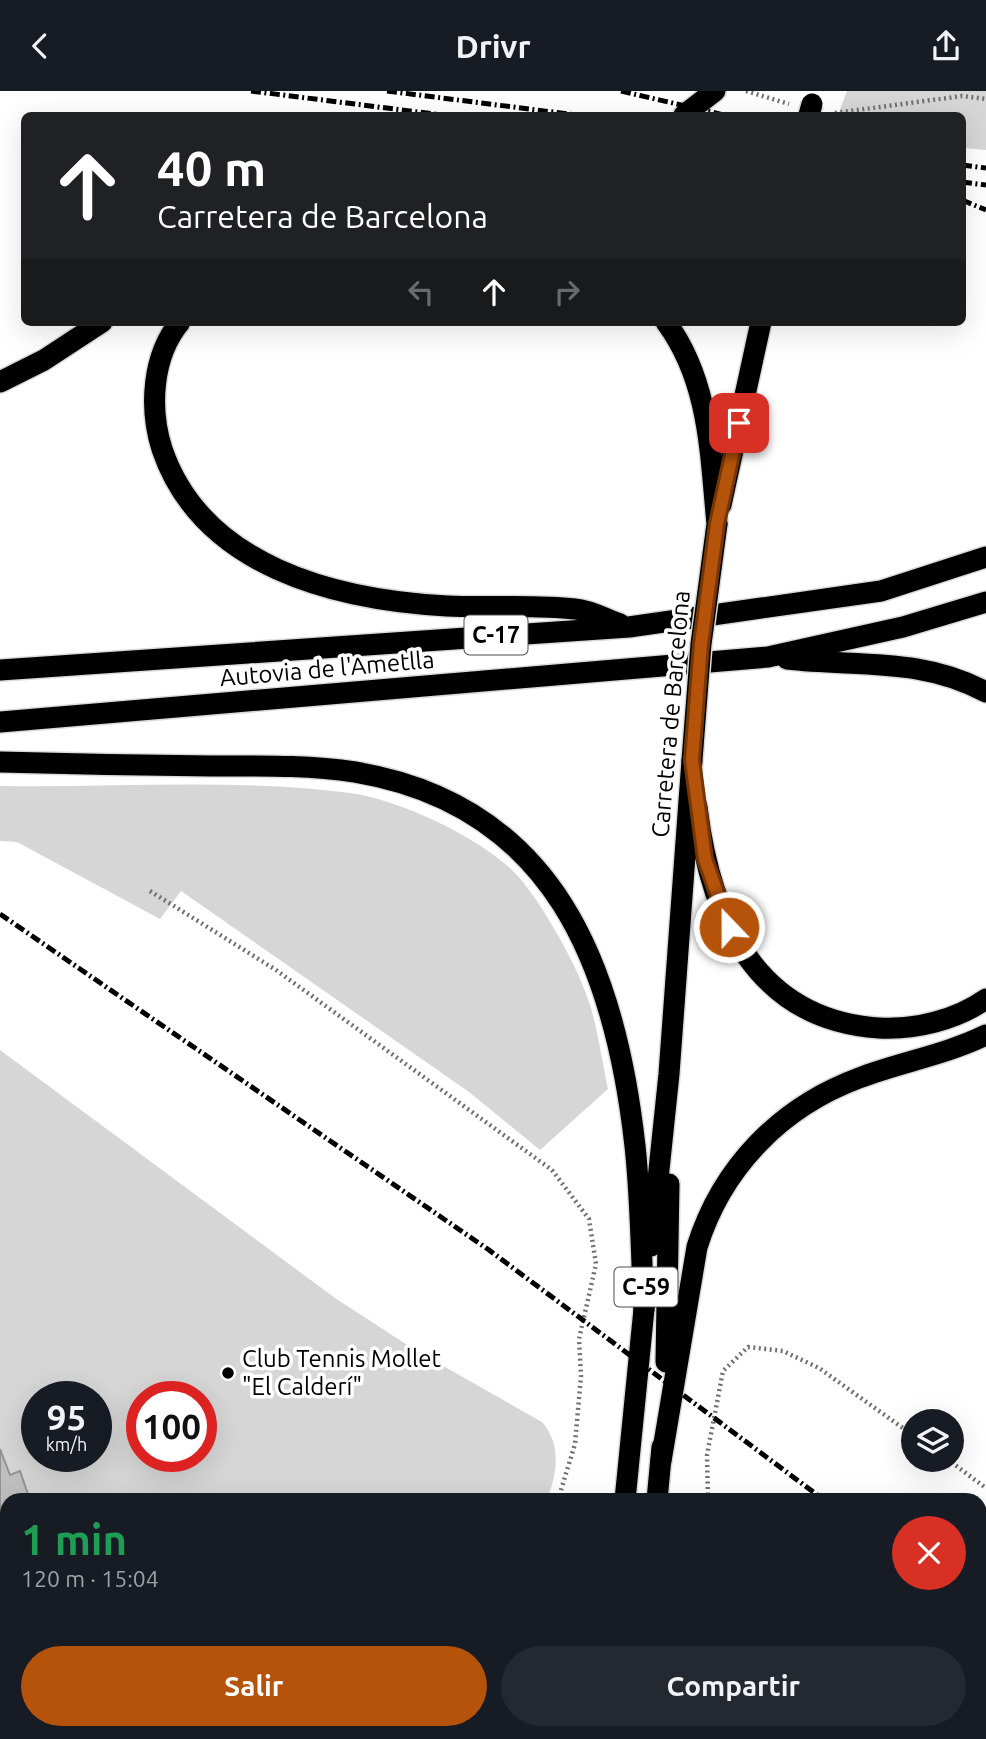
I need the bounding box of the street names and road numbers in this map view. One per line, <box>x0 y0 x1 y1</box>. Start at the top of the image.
street label: Carretera de Barcelona <box>646 589 695 839</box>
road number: C-17 <box>464 615 528 655</box>
street label: Autovia de l'Ametlla <box>219 646 435 691</box>
road number: C-59 <box>614 1267 678 1307</box>

